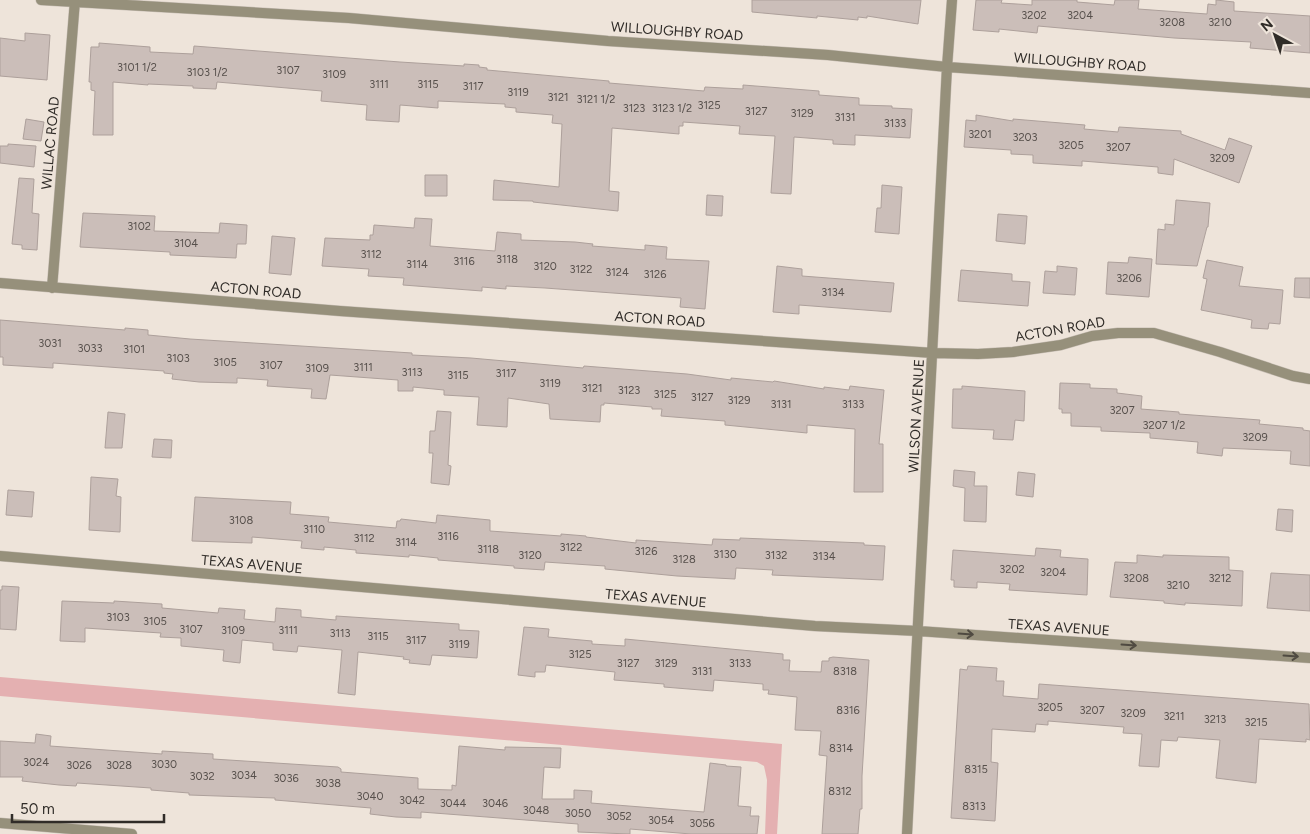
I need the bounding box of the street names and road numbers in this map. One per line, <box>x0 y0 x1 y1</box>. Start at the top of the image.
street label: WILLOUGHBY ROAD <box>610 18 744 45</box>
street label: WILLOUGHBY ROAD <box>1013 49 1147 76</box>
street label: WILLAC ROAD <box>38 96 63 190</box>
street label: ACTON ROAD <box>210 278 302 303</box>
street label: ACTON ROAD <box>614 308 706 331</box>
street label: ACTON ROAD <box>1014 313 1106 346</box>
street label: WILSON AVENUE <box>905 359 928 473</box>
street label: TEXAS AVENUE <box>200 552 304 577</box>
street label: TEXAS AVENUE <box>604 586 708 611</box>
street label: TEXAS AVENUE <box>1007 615 1110 640</box>

